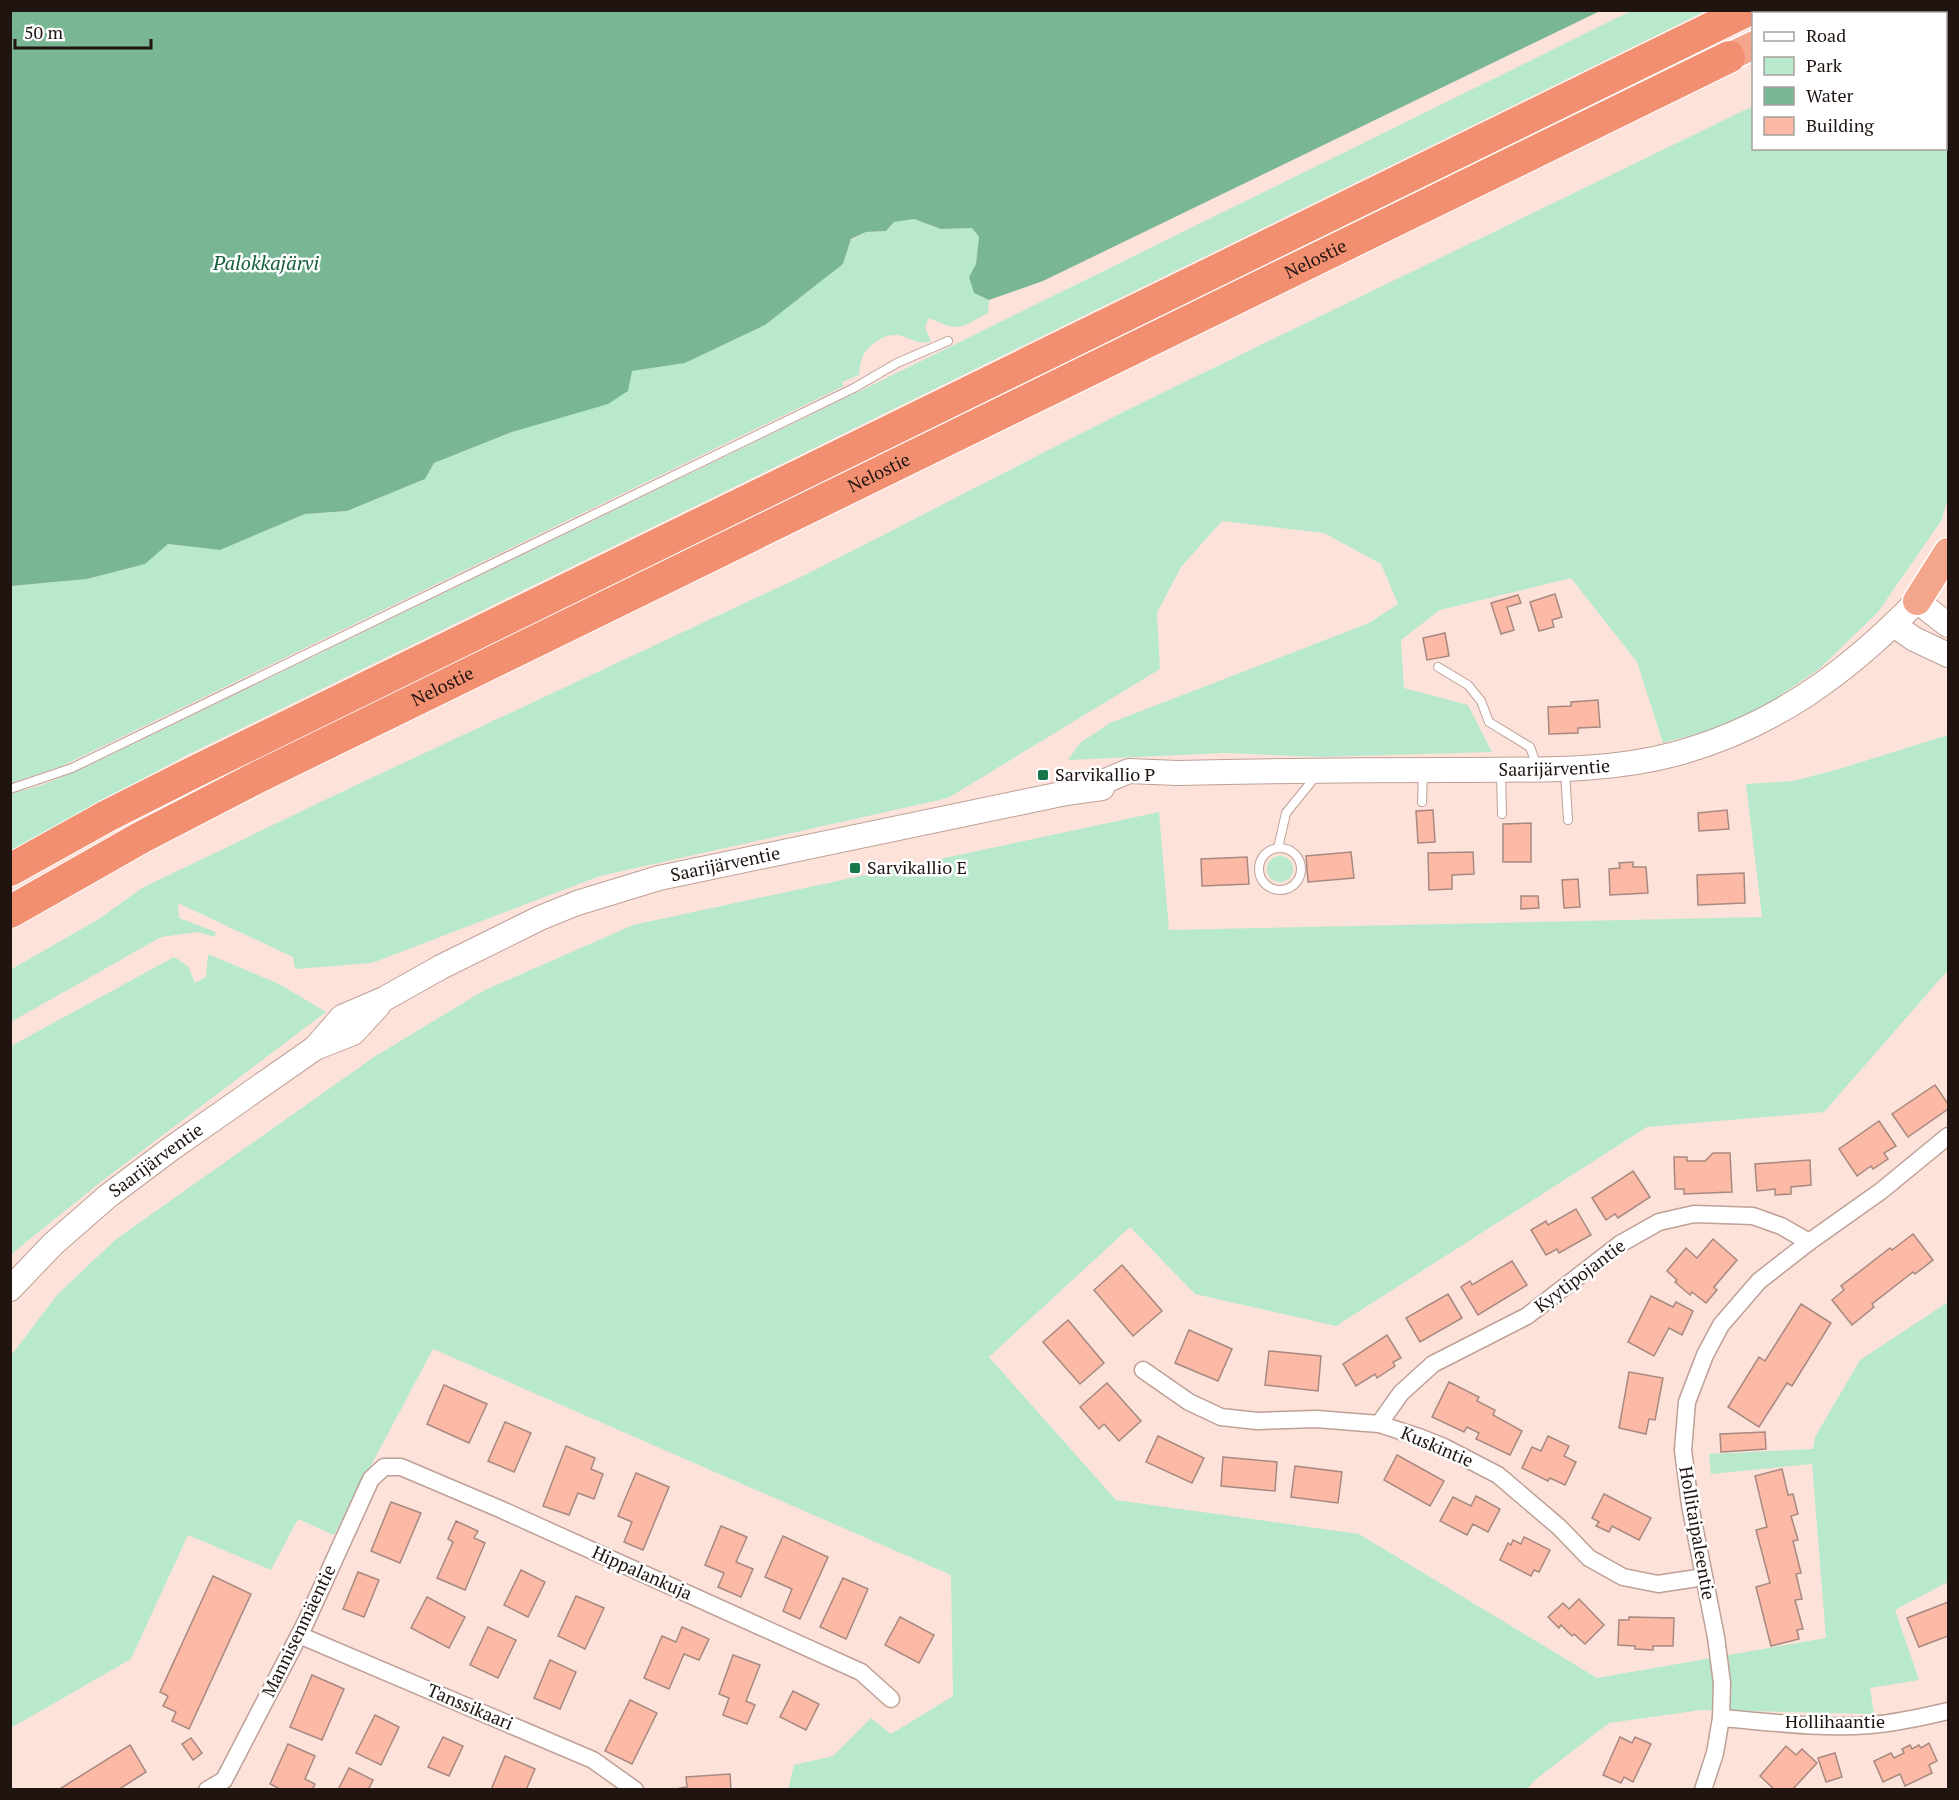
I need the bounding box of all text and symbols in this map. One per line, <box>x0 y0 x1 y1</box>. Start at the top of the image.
scale bar <box>15 12 152 50</box>
legend <box>1752 12 1947 150</box>
text: 50 m <box>24 20 64 44</box>
text: Road <box>1806 23 1846 47</box>
text: Park <box>1806 53 1843 77</box>
text: Water <box>1806 83 1853 107</box>
text: Building <box>1806 113 1874 137</box>
street label: Nelostie <box>1280 233 1350 284</box>
water label: Palokkajärvi <box>212 249 319 276</box>
street label: Nelostie <box>844 447 914 497</box>
street label: Nelostie <box>407 660 477 711</box>
street label: Saarijärventie <box>1499 753 1611 781</box>
place label: Sarvikallio P <box>1055 762 1155 786</box>
marker: Sarvikallio P <box>1036 768 1050 782</box>
street label: Saarijärventie <box>668 840 782 886</box>
place label: Sarvikallio E <box>867 855 967 879</box>
marker: Sarvikallio E <box>848 861 862 875</box>
street label: Saarijärventie <box>103 1117 207 1202</box>
street label: Kyytipojantie <box>1529 1233 1630 1317</box>
street label: Kuskintie <box>1398 1420 1477 1472</box>
street label: Hollitaipaleentie <box>1674 1464 1722 1601</box>
street label: Hippalankuja <box>589 1539 696 1605</box>
street label: Mannisenmäentie <box>256 1560 341 1701</box>
street label: Tanssikaari <box>424 1677 517 1735</box>
street label: Hollihaantie <box>1785 1709 1885 1733</box>

